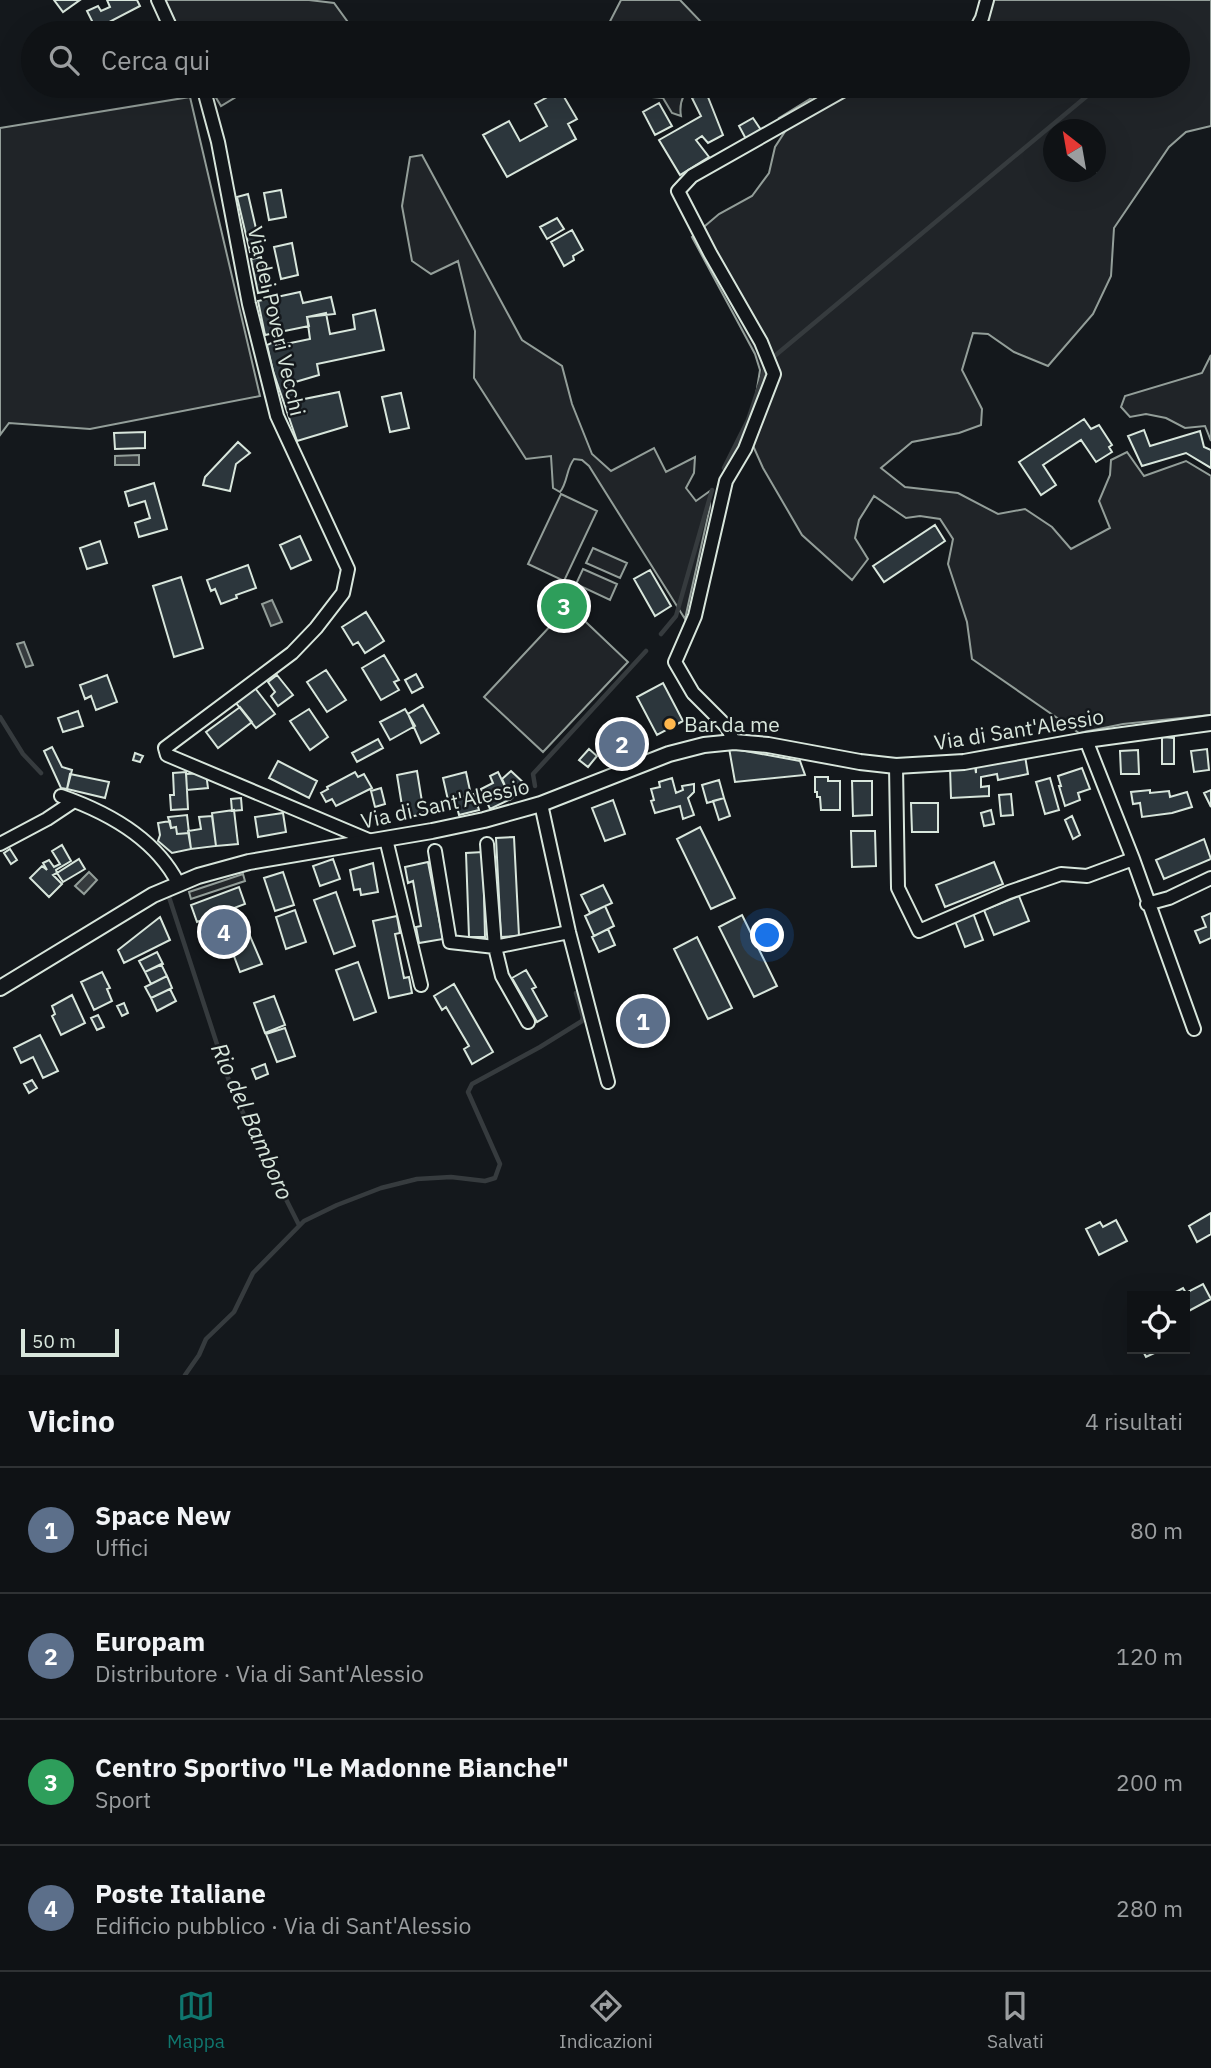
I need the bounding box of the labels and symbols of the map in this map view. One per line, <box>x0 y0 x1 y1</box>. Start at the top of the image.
north arrow <box>1043 119 1106 182</box>
street label: Via dei Poveri Vecchi <box>242 224 312 418</box>
pin: 3 <box>541 580 587 632</box>
street label: Via di Sant'Alessio <box>932 702 1106 756</box>
place label: Bar da me <box>684 710 780 738</box>
marker: Bar da me <box>662 716 678 732</box>
pin: 2 <box>599 718 645 770</box>
street label: Via di Sant'Alessio <box>358 771 532 835</box>
pin: 4 <box>201 906 247 958</box>
your location <box>750 918 784 952</box>
pin: 1 <box>620 995 666 1047</box>
water label: Rio del Bamboro <box>205 1038 301 1204</box>
scale bar <box>21 1326 119 1358</box>

